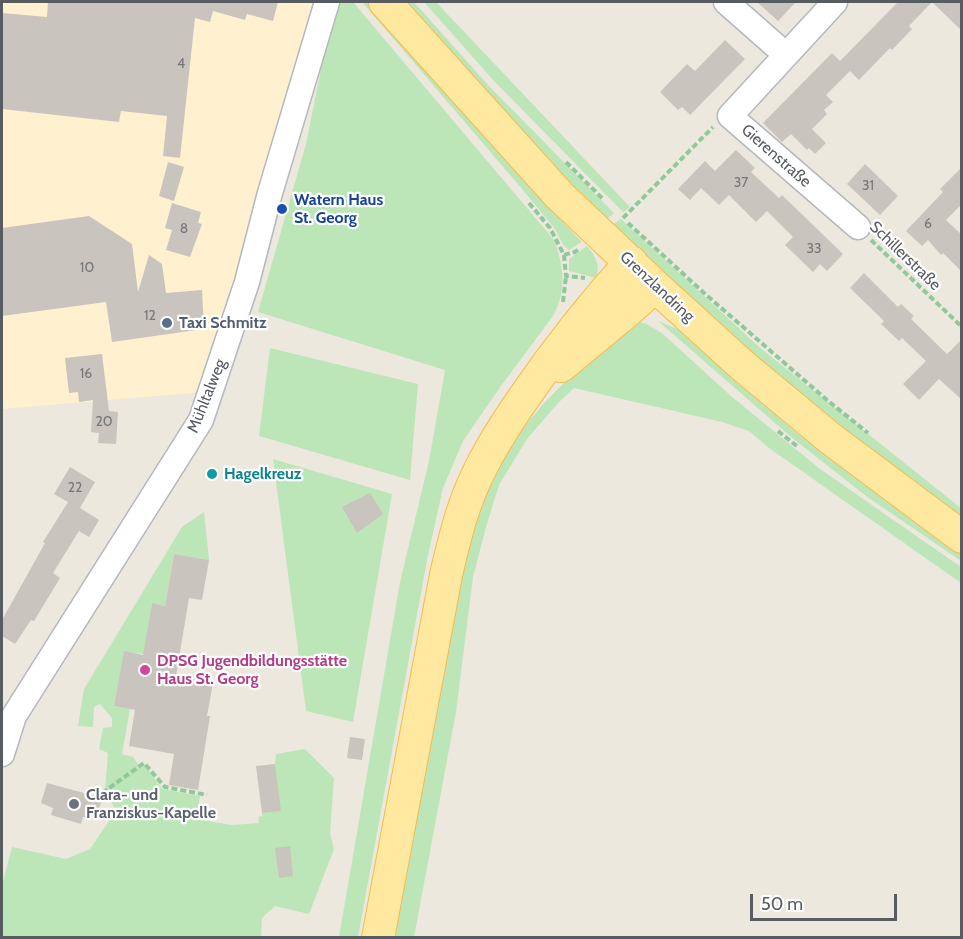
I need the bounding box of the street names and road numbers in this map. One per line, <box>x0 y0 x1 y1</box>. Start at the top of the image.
street label: Gierenstraße <box>737 120 815 192</box>
street label: Schillerstraße <box>865 217 945 295</box>
street label: Grenzlandring <box>616 248 698 326</box>
street label: Mühltalweg <box>183 356 231 436</box>

